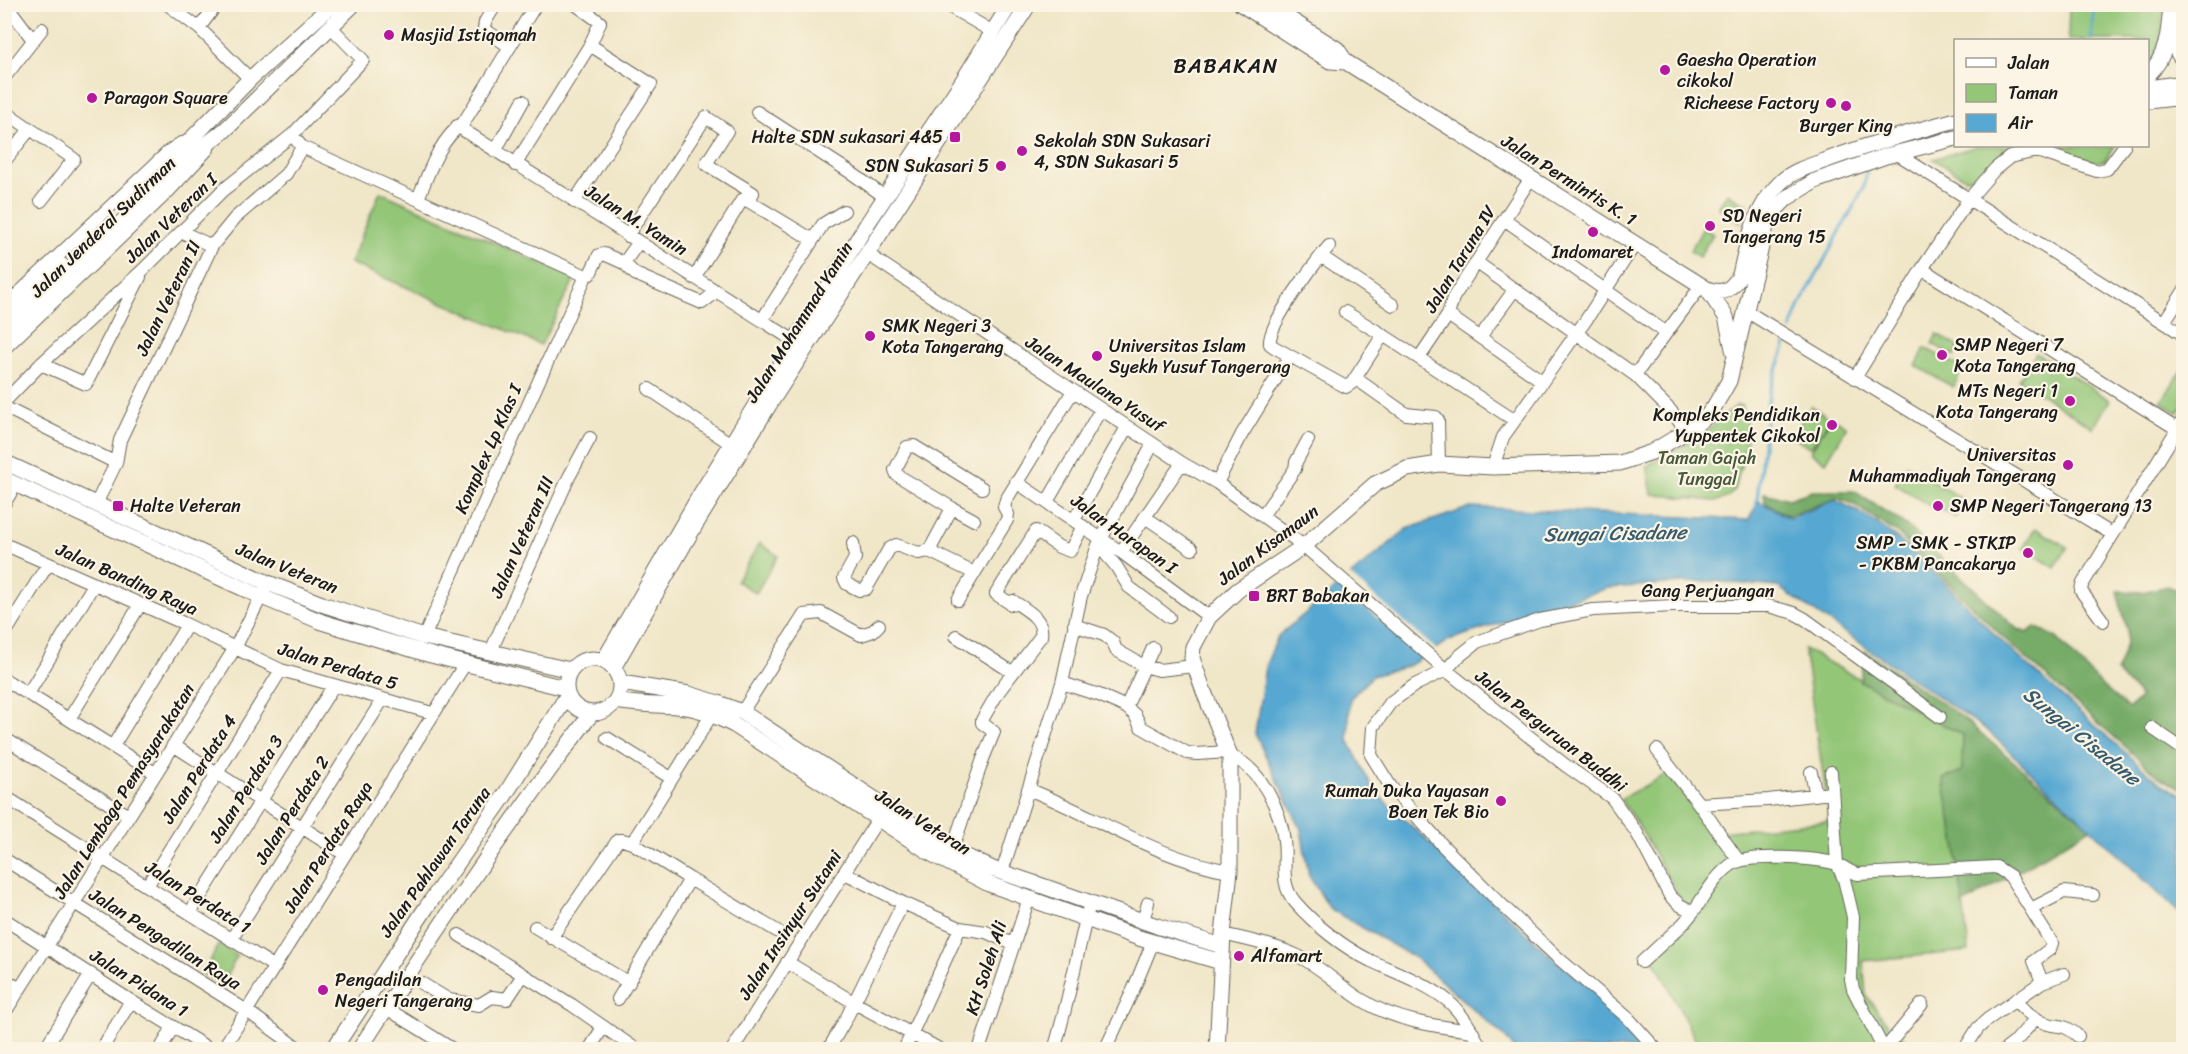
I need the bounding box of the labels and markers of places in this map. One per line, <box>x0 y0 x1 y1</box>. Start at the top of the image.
place label: Masjid Istiqomah <box>401 19 536 51</box>
marker: Masjid Istiqomah <box>382 28 396 42</box>
place label: Gaesha Operation cikokol <box>1677 44 1817 97</box>
marker: Gaesha Operation cikokol <box>1658 63 1672 77</box>
place label: Paragon Square <box>104 82 228 114</box>
place label: Richeese Factory <box>1684 87 1820 119</box>
marker: Paragon Square <box>85 91 99 105</box>
marker: Richeese Factory <box>1824 96 1838 110</box>
marker: Burger King <box>1839 99 1853 113</box>
place label: Burger King <box>1799 110 1893 142</box>
place label: Halte SDN sukasari 4&5 <box>751 121 943 153</box>
place label: Sekolah SDN Sukasari 4, SDN Sukasari 5 <box>1034 125 1211 178</box>
marker: Halte SDN sukasari 4&5 <box>948 130 962 144</box>
marker: Sekolah SDN Sukasari 4, SDN Sukasari 5 <box>1015 144 1029 158</box>
place label: SDN Sukasari 5 <box>865 150 989 182</box>
marker: SDN Sukasari 5 <box>994 159 1008 173</box>
place label: SD Negeri Tangerang 15 <box>1722 200 1826 253</box>
marker: SD Negeri Tangerang 15 <box>1703 219 1717 233</box>
marker: Indomaret <box>1586 225 1600 239</box>
place label: Indomaret <box>1551 236 1634 268</box>
place label: SMK Negeri 3 Kota Tangerang <box>882 310 1004 363</box>
marker: SMK Negeri 3 Kota Tangerang <box>863 329 877 343</box>
place label: SMP Negeri 7 Kota Tangerang <box>1954 329 2076 382</box>
place label: Universitas Islam Syekh Yusuf Tangerang <box>1109 330 1291 383</box>
marker: SMP Negeri 7 Kota Tangerang <box>1935 348 1949 362</box>
marker: Universitas Islam Syekh Yusuf Tangerang <box>1090 349 1104 363</box>
place label: MTs Negeri 1 Kota Tangerang <box>1936 375 2058 428</box>
marker: MTs Negeri 1 Kota Tangerang <box>2063 394 2077 408</box>
place label: Kompleks Pendidikan Yuppentek Cikokol <box>1653 399 1821 452</box>
marker: Kompleks Pendidikan Yuppentek Cikokol <box>1825 418 1839 432</box>
place label: Universitas Muhammadiyah Tangerang <box>1849 439 2057 492</box>
marker: Universitas Muhammadiyah Tangerang <box>2061 458 2075 472</box>
place label: Halte Veteran <box>130 490 241 522</box>
place label: SMP Negeri Tangerang 13 <box>1950 490 2152 522</box>
marker: Halte Veteran <box>111 499 125 513</box>
marker: SMP Negeri Tangerang 13 <box>1931 499 1945 513</box>
place label: SMP - SMK - STKIP - PKBM Pancakarya <box>1856 527 2016 580</box>
marker: SMP - SMK - STKIP - PKBM Pancakarya <box>2021 546 2035 560</box>
place label: BRT Babakan <box>1266 580 1370 612</box>
marker: BRT Babakan <box>1247 589 1261 603</box>
place label: Rumah Duka Yayasan Boen Tek Bio <box>1325 775 1489 828</box>
marker: Rumah Duka Yayasan Boen Tek Bio <box>1494 794 1508 808</box>
place label: Alfamart <box>1250 940 1323 972</box>
marker: Alfamart <box>1232 949 1246 963</box>
place label: Pengadilan Negeri Tangerang <box>335 964 473 1017</box>
marker: Pengadilan Negeri Tangerang <box>316 983 330 997</box>

